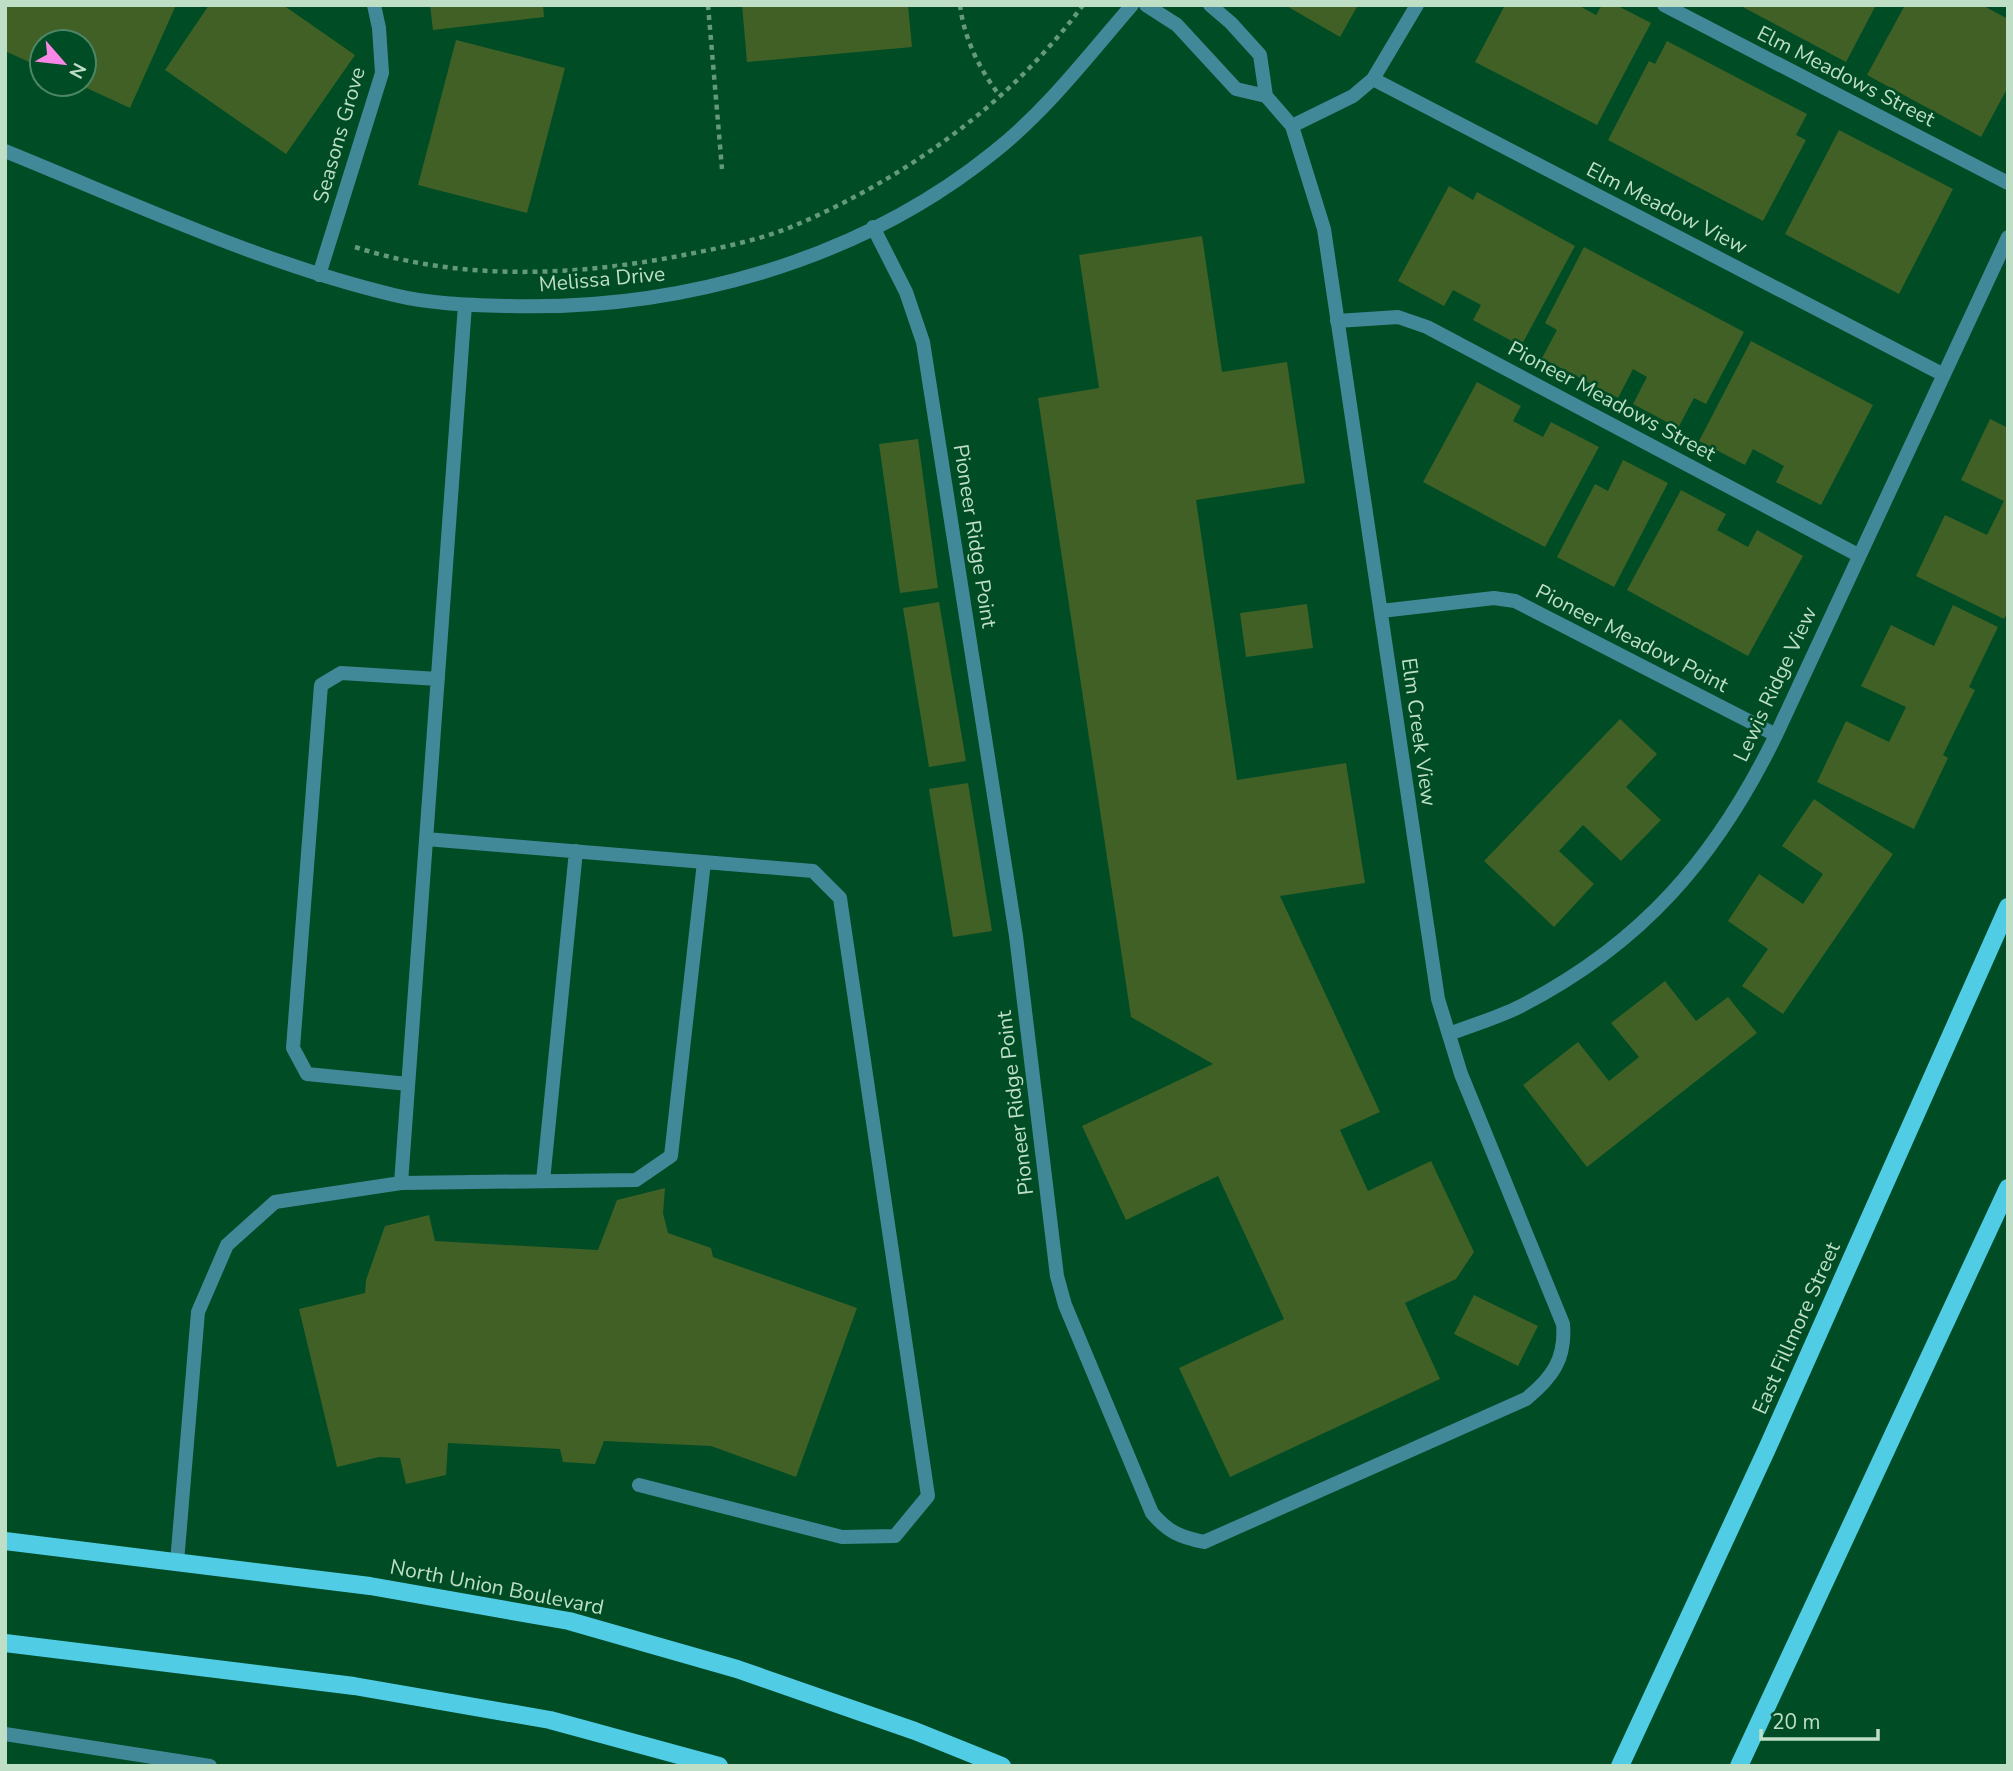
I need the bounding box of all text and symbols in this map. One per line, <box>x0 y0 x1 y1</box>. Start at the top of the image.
street label: Elm Meadows Street <box>1752 19 1940 133</box>
north arrow <box>28 28 98 98</box>
text: N <box>62 58 92 83</box>
street label: Seasons Grove <box>306 64 372 206</box>
street label: Elm Meadow View <box>1582 155 1752 261</box>
street label: Melissa Drive <box>538 260 666 298</box>
street label: Pioneer Meadows Street <box>1503 334 1721 468</box>
street label: Pioneer Ridge Point <box>947 442 1003 631</box>
street label: Pioneer Meadow Point <box>1531 577 1734 699</box>
street label: Lewis Ridge View <box>1727 601 1823 766</box>
street label: Elm Creek View <box>1395 656 1443 808</box>
street label: Pioneer Ridge Point <box>990 1008 1040 1197</box>
street label: East Fillmore Street <box>1745 1237 1847 1419</box>
street label: North Union Boulevard <box>388 1553 606 1621</box>
scale bar <box>1761 1698 1878 1742</box>
text: 20 m <box>1772 1708 1821 1736</box>

